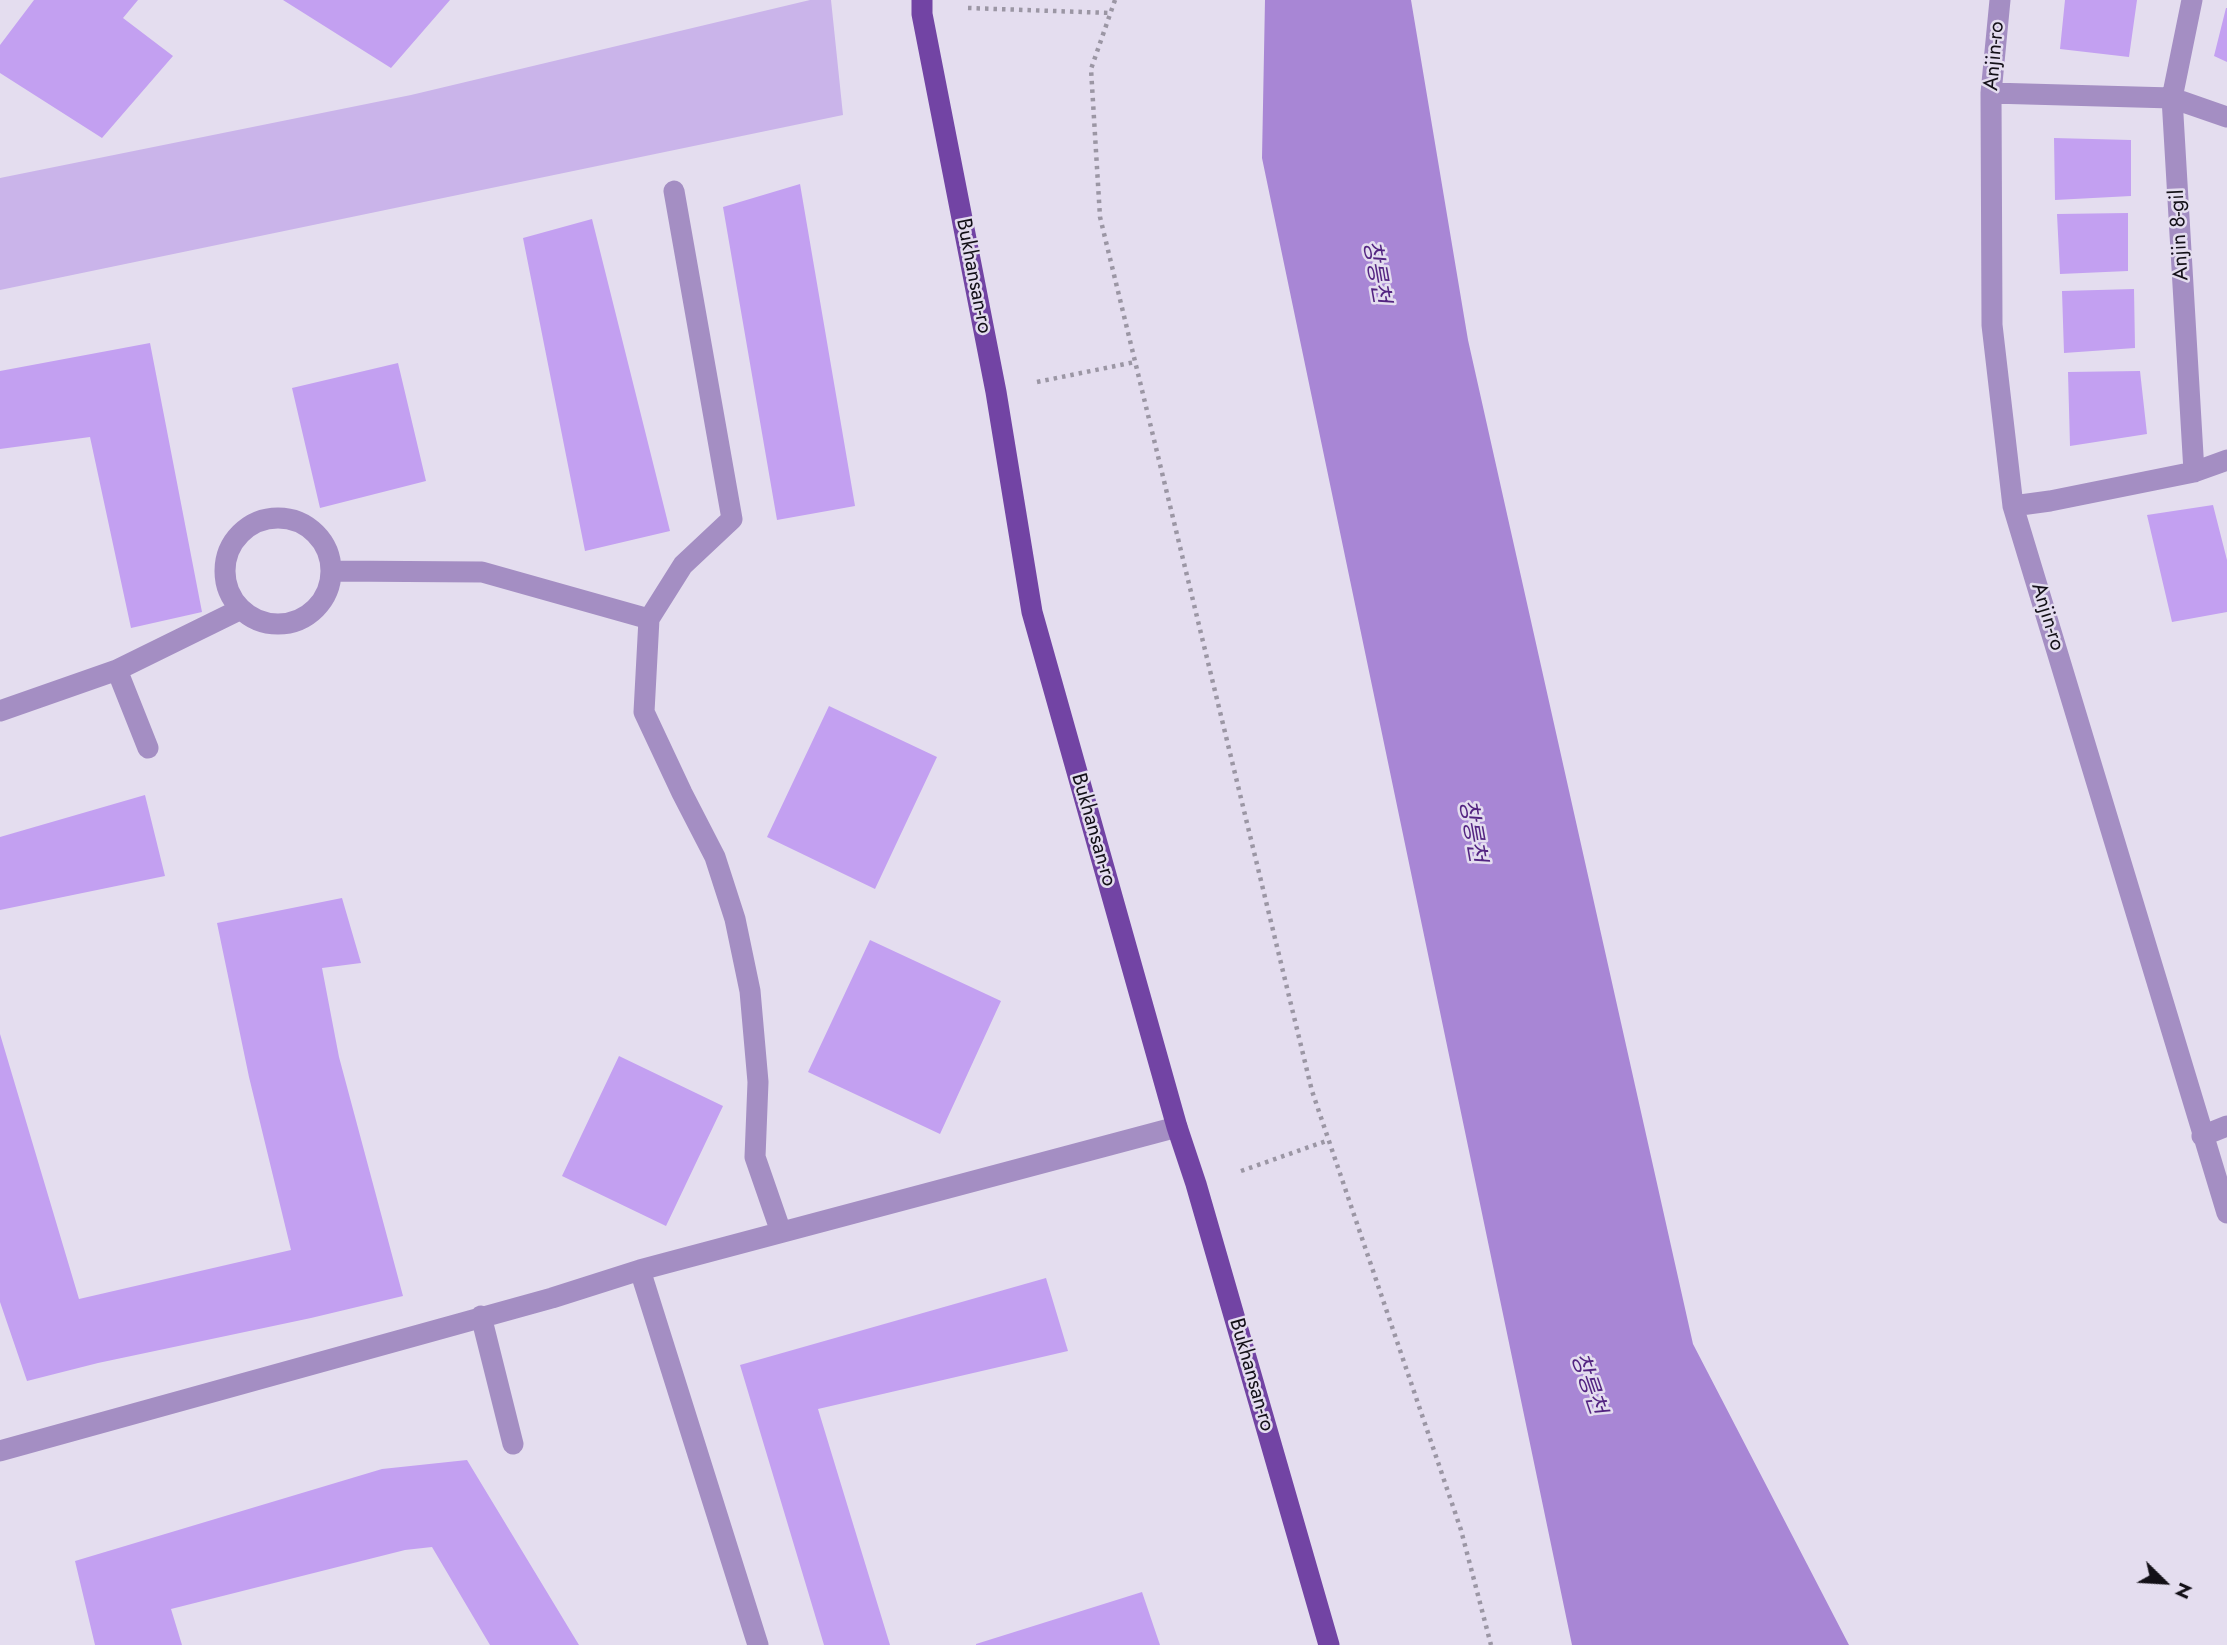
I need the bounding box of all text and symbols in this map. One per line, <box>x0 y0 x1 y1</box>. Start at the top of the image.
street label: Anjin-ro <box>1979 20 2011 92</box>
street label: Anjin 8-gil <box>2165 189 2195 281</box>
street label: Bukhansan-ro <box>950 216 996 336</box>
water label: 창릉천 <box>1356 238 1394 306</box>
street label: Anjin-ro <box>2025 580 2069 654</box>
street label: Bukhansan-ro <box>1065 771 1121 889</box>
water label: 창릉천 <box>1452 797 1490 865</box>
street label: Bukhansan-ro <box>1223 1316 1279 1434</box>
water label: 창릉천 <box>1564 1349 1610 1419</box>
north arrow <box>2129 1547 2199 1617</box>
text: N <box>2168 1578 2199 1603</box>

